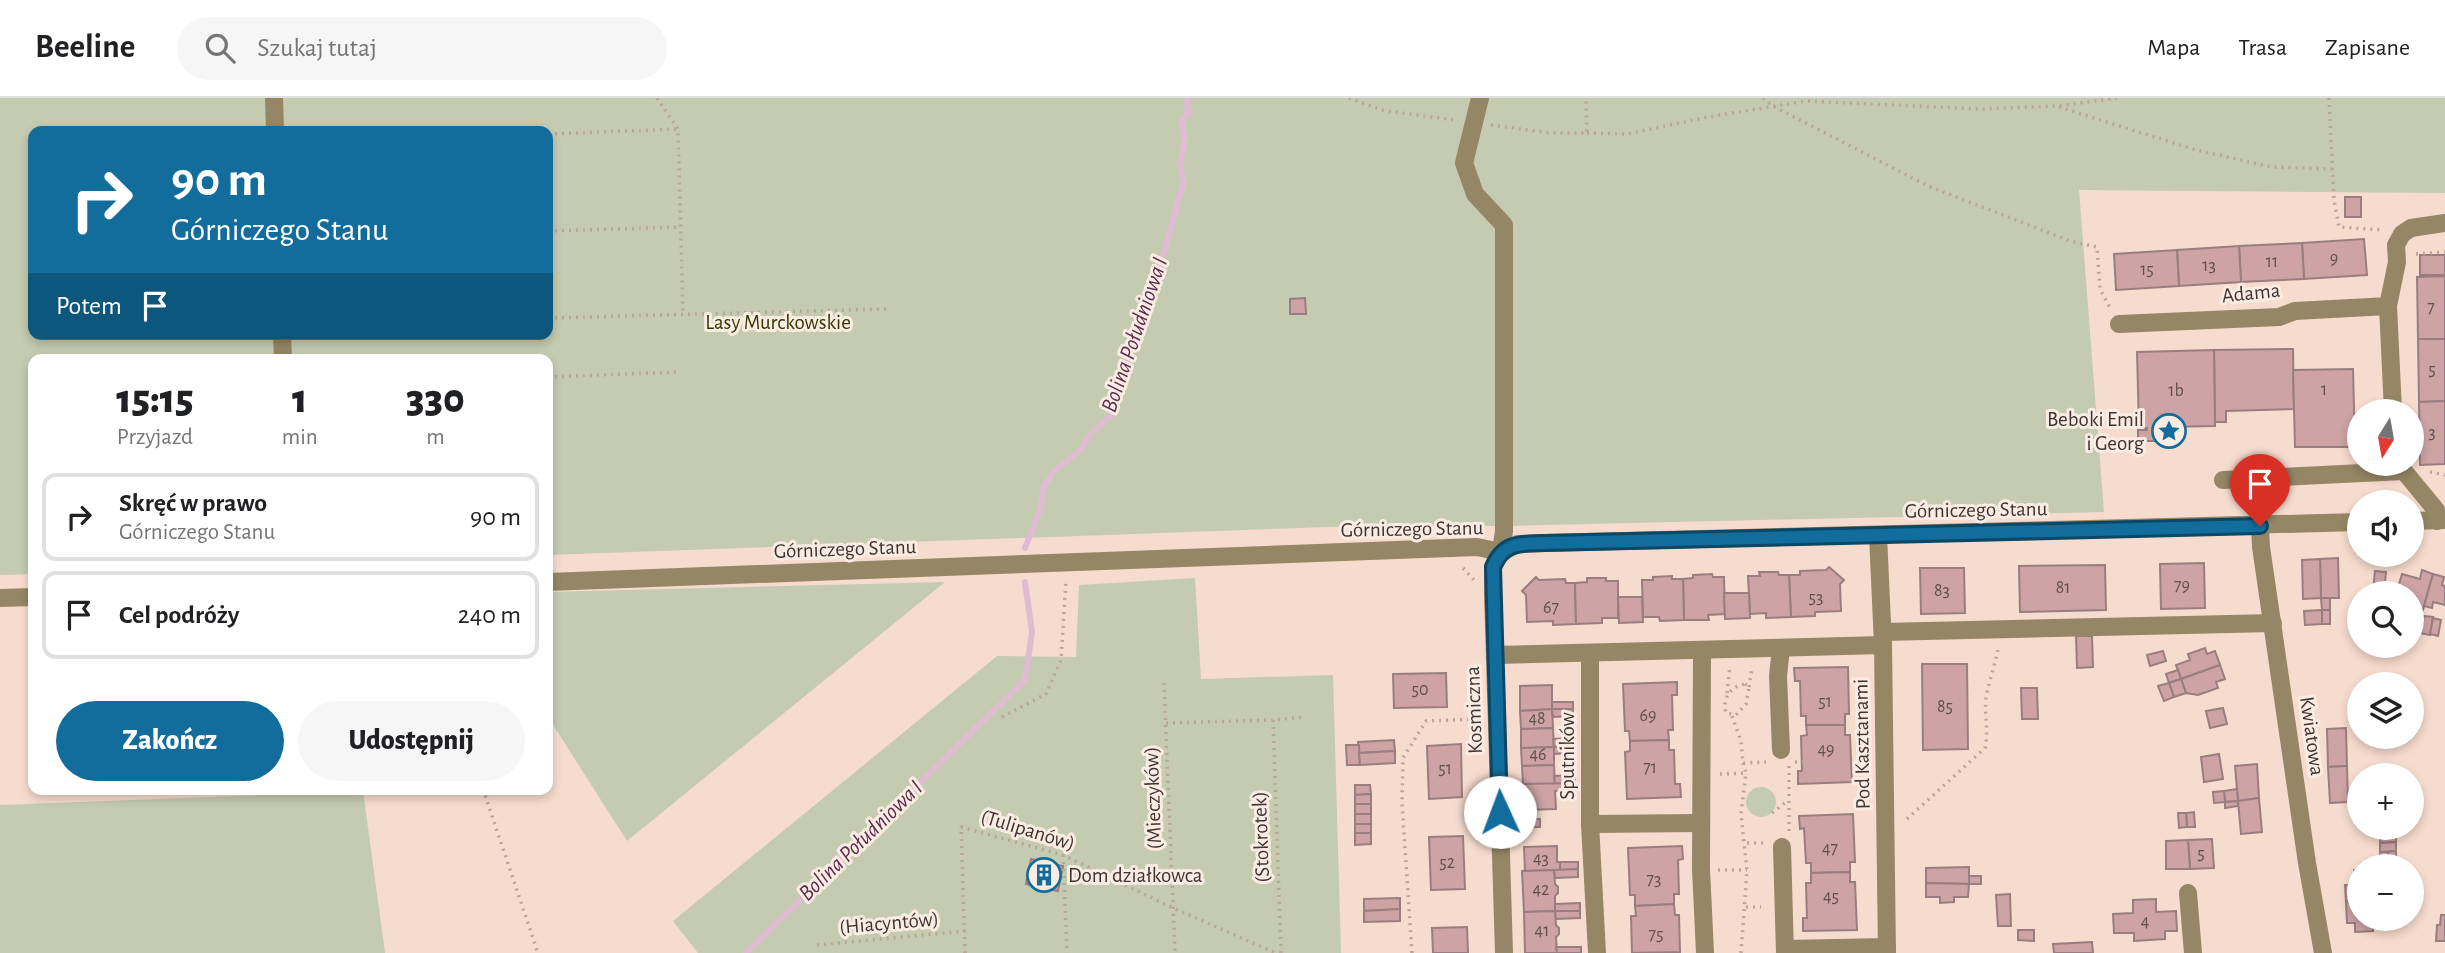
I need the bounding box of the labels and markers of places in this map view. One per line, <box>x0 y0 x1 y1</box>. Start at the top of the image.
place label: Beboki Emil i Georg <box>2047 409 2145 454</box>
place icon: Beboki Emil i Georg <box>2150 412 2188 450</box>
pin <box>2230 454 2290 526</box>
building icon: Dom działkowca <box>1025 856 1063 894</box>
place label: Dom działkowca <box>1068 865 1203 886</box>

